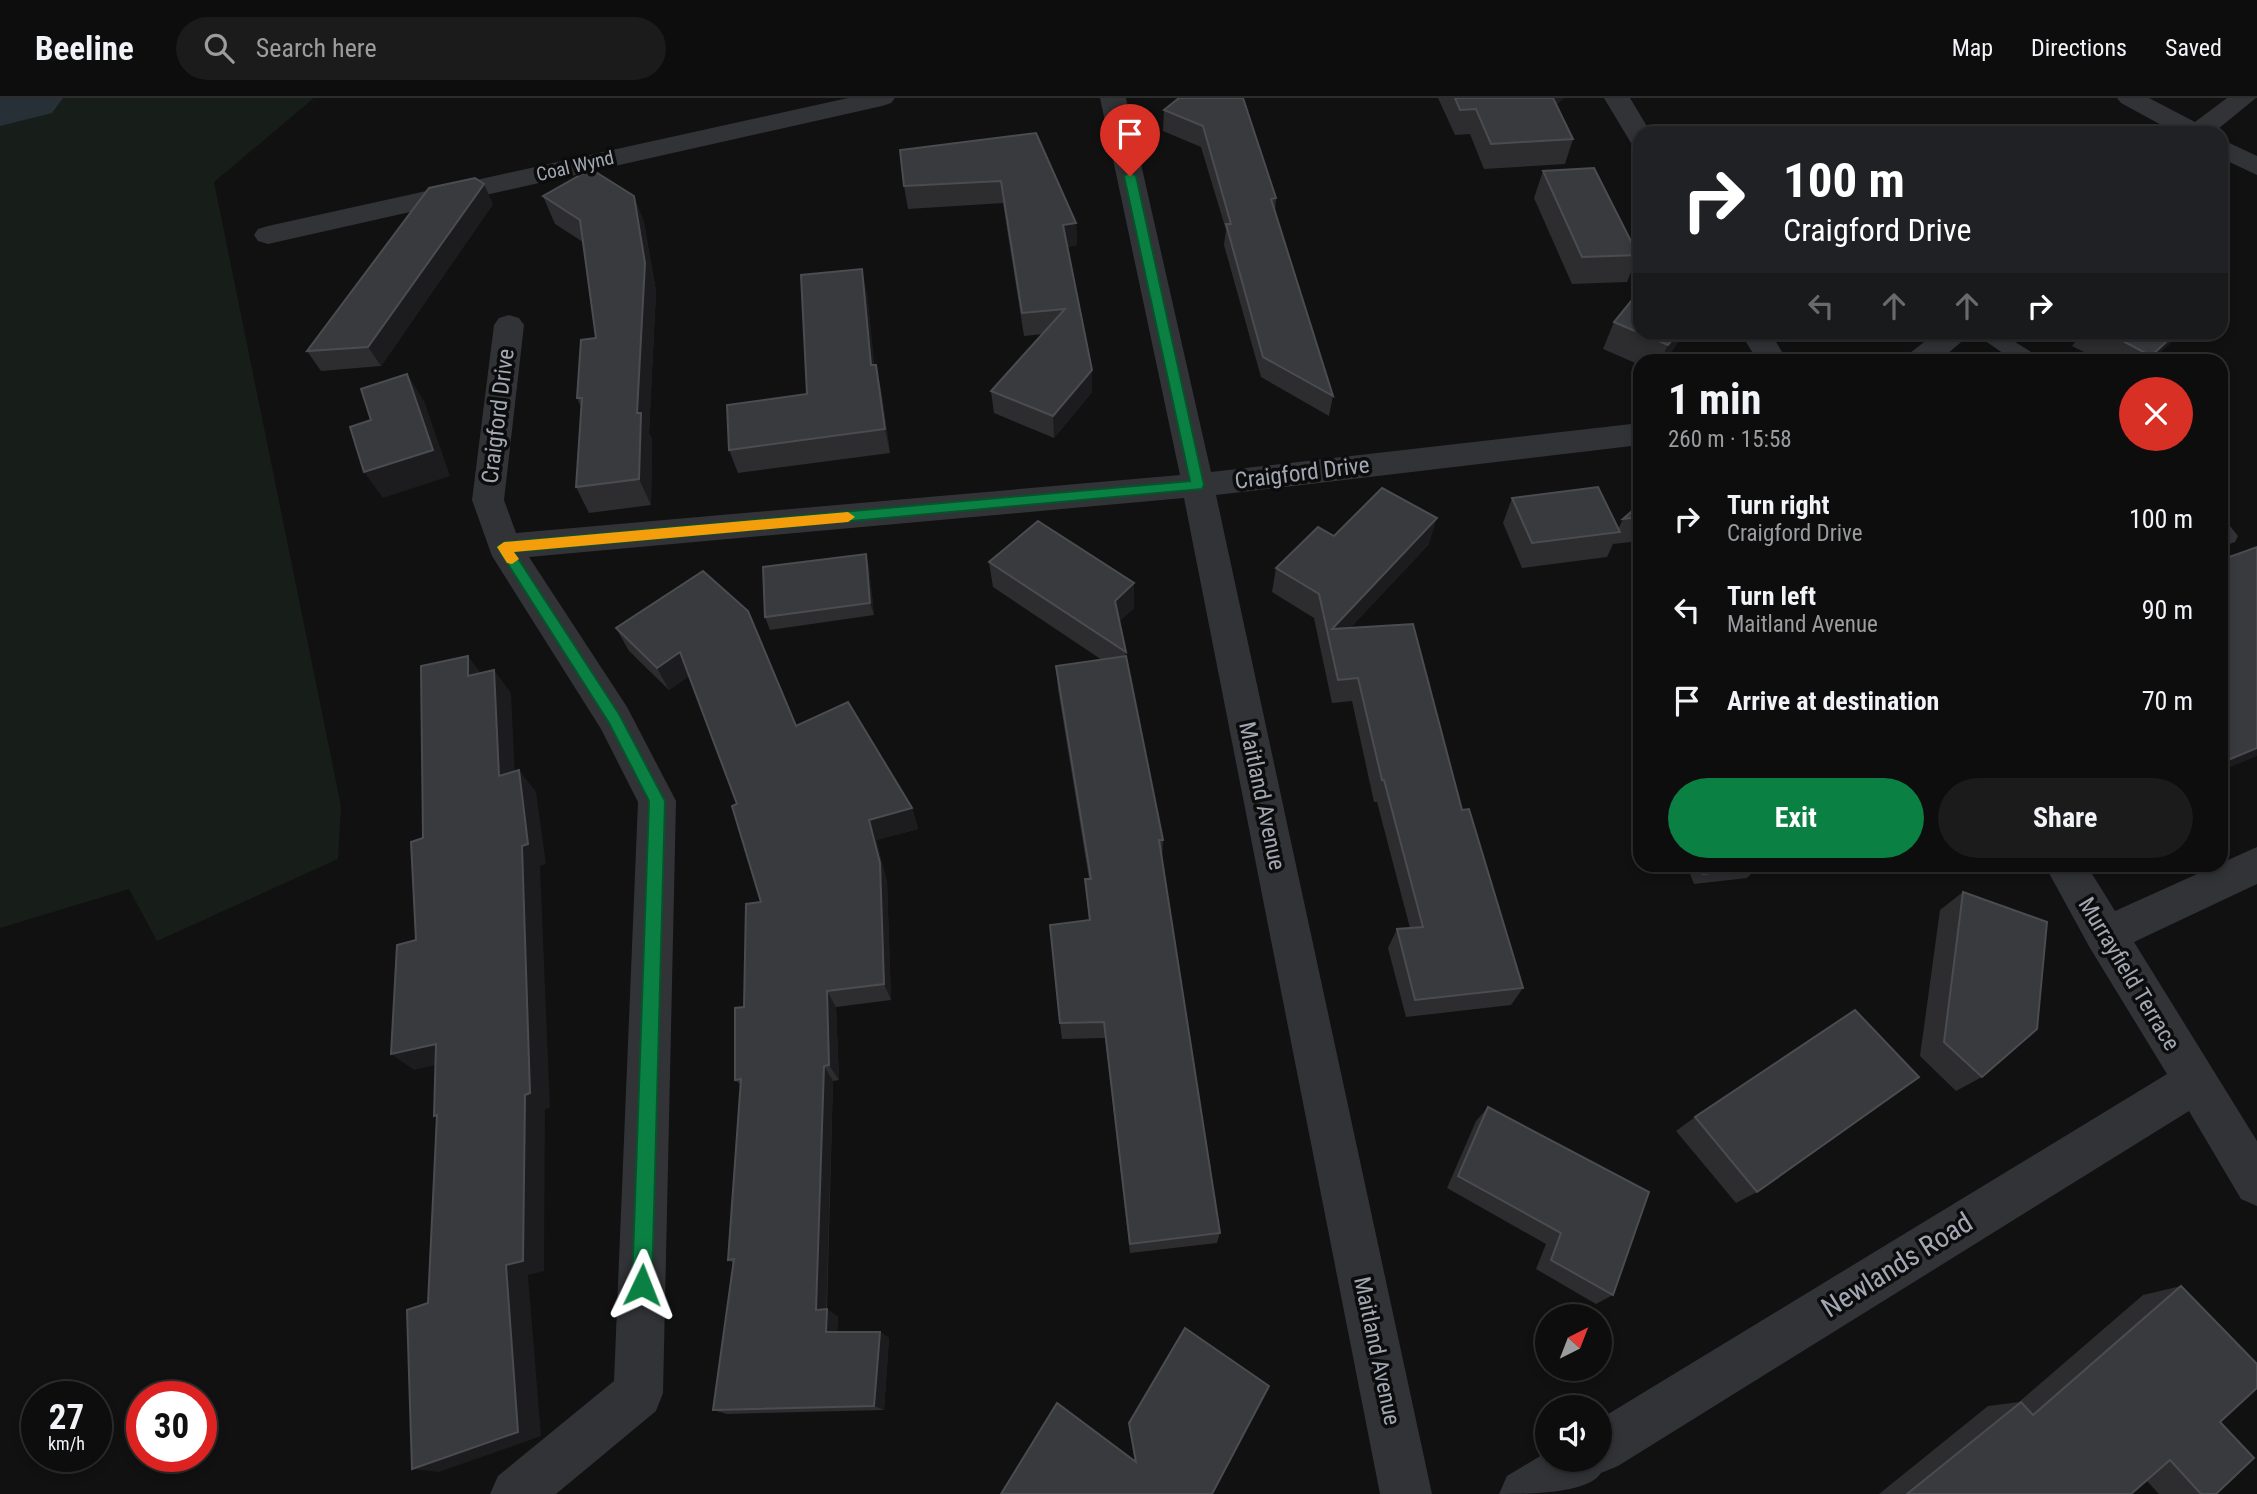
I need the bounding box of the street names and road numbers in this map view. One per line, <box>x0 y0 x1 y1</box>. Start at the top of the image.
street label: Coal Wynd <box>534 146 616 186</box>
street label: Craigford Drive <box>476 347 520 485</box>
street label: Craigford Drive <box>1233 451 1371 495</box>
street label: Maitland Avenue <box>1233 719 1291 873</box>
street label: Murrayfield Terrace <box>2073 893 2185 1055</box>
street label: Newlands Road <box>1816 1206 1978 1324</box>
street label: Maitland Avenue <box>1348 1274 1406 1428</box>

